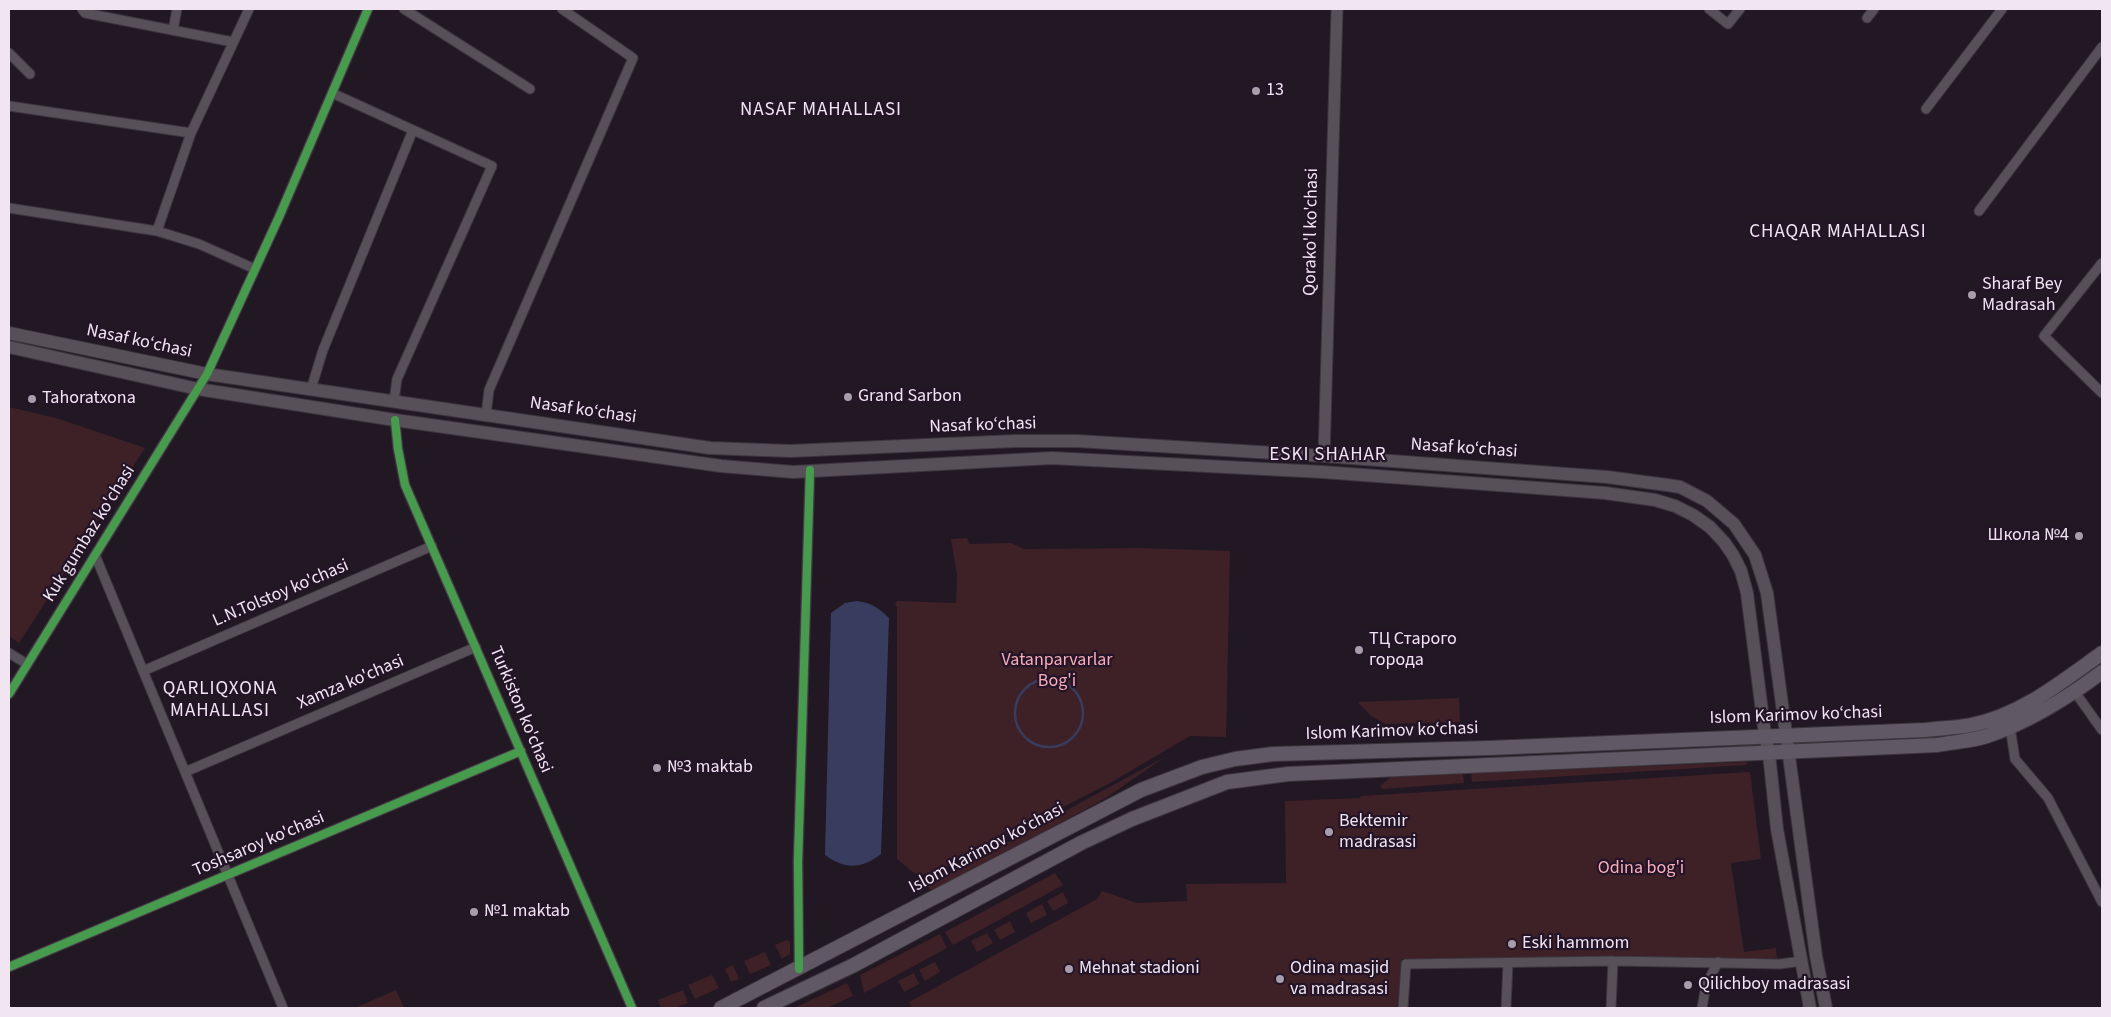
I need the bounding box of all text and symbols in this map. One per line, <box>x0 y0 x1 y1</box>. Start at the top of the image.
place label: 13 <box>1266 80 1284 102</box>
marker: 13 <box>1250 85 1262 97</box>
district label: NASAF MAHALLASI <box>738 100 904 122</box>
street label: Qorako'l ko'chasi <box>1300 168 1324 296</box>
district label: CHAQAR MAHALLASI <box>1747 222 1929 244</box>
place label: Sharaf Bey Madrasah <box>1982 274 2062 316</box>
marker: Sharaf Bey Madrasah <box>1966 289 1978 301</box>
street label: Nasaf ko‘chasi <box>84 320 194 364</box>
place label: Grand Sarbon <box>858 386 962 408</box>
place label: Tahoratxona <box>42 388 136 410</box>
marker: Grand Sarbon <box>842 391 854 403</box>
marker: Tahoratxona <box>26 393 38 405</box>
street label: Nasaf ko‘chasi <box>528 393 638 429</box>
street label: Nasaf ko‘chasi <box>929 413 1037 439</box>
street label: Nasaf ko‘chasi <box>1410 434 1518 464</box>
district label: ESKI SHAHAR <box>1268 445 1388 467</box>
street label: Kuk gumbaz ko'chasi <box>39 462 141 606</box>
place label: Школа №4 <box>1988 525 2069 547</box>
marker: Школа №4 <box>2073 530 2085 542</box>
street label: L.N.Tolstoy ko'chasi <box>210 556 352 632</box>
place label: ТЦ Старого города <box>1369 629 1457 672</box>
street label: Turkiston ko'chasi <box>484 644 556 776</box>
marker: ТЦ Старого города <box>1353 644 1365 656</box>
park label: Vatanparvarlar Bog'i <box>1001 650 1113 692</box>
street label: Xamza ko'chasi <box>294 651 408 715</box>
district label: QARLIQXONA MAHALLASI <box>161 679 279 723</box>
street label: Islom Karimov ko‘chasi <box>1709 702 1883 730</box>
street label: Islom Karimov ko‘chasi <box>1305 718 1479 746</box>
place label: №3 maktab <box>667 757 753 779</box>
marker: №3 maktab <box>651 762 663 774</box>
street label: Islom Karimov ko‘chasi <box>906 799 1068 899</box>
street label: Toshsaroy ko'chasi <box>190 808 328 882</box>
place label: Bektemir madrasasi <box>1339 811 1416 854</box>
marker: Bektemir madrasasi <box>1323 826 1335 838</box>
park label: Odina bog'i <box>1598 858 1684 880</box>
place label: №1 maktab <box>484 901 570 923</box>
marker: №1 maktab <box>468 906 480 918</box>
place label: Eski hammom <box>1522 933 1629 955</box>
marker: Eski hammom <box>1506 938 1518 950</box>
place label: Mehnat stadioni <box>1079 958 1200 980</box>
place label: Odina masjid va madrasasi <box>1290 958 1389 1001</box>
marker: Mehnat stadioni <box>1063 963 1075 975</box>
marker: Odina masjid va madrasasi <box>1274 973 1286 985</box>
place label: Qilichboy madrasasi <box>1698 974 1851 996</box>
marker: Qilichboy madrasasi <box>1682 979 1694 991</box>

